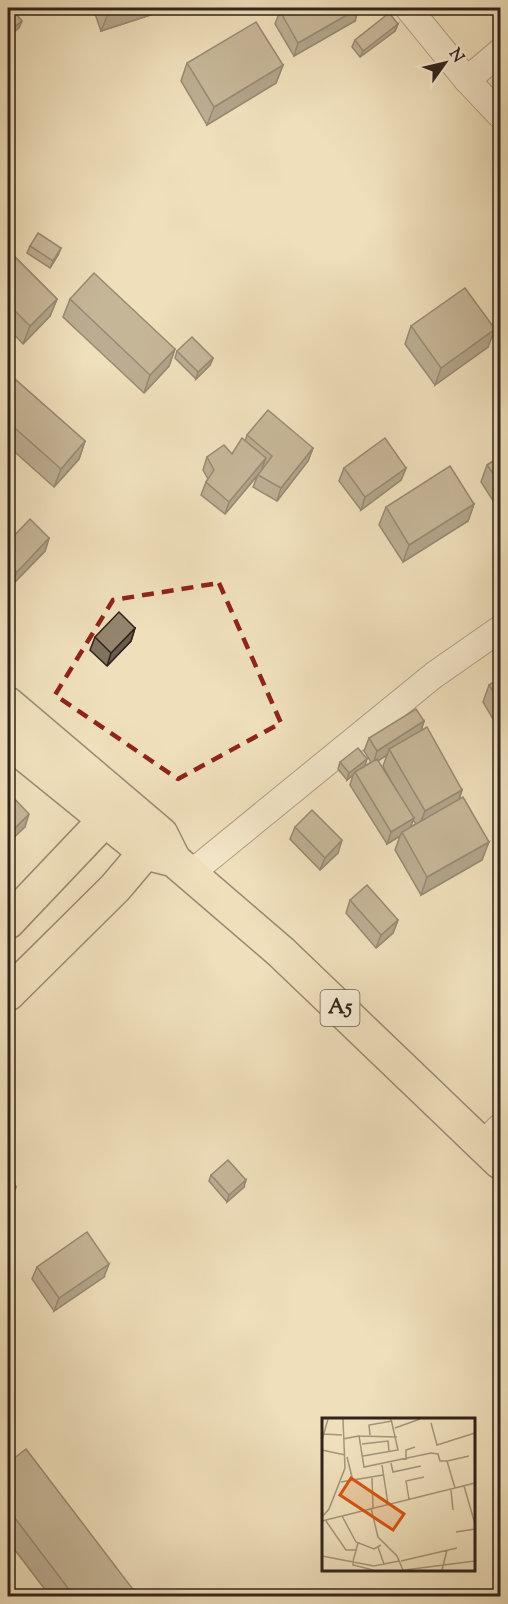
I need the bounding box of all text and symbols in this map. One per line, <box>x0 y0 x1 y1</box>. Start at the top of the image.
north arrow <box>415 33 475 93</box>
text: N <box>442 44 469 68</box>
road number: A5 <box>320 990 360 1026</box>
inset map <box>322 1418 475 1571</box>

